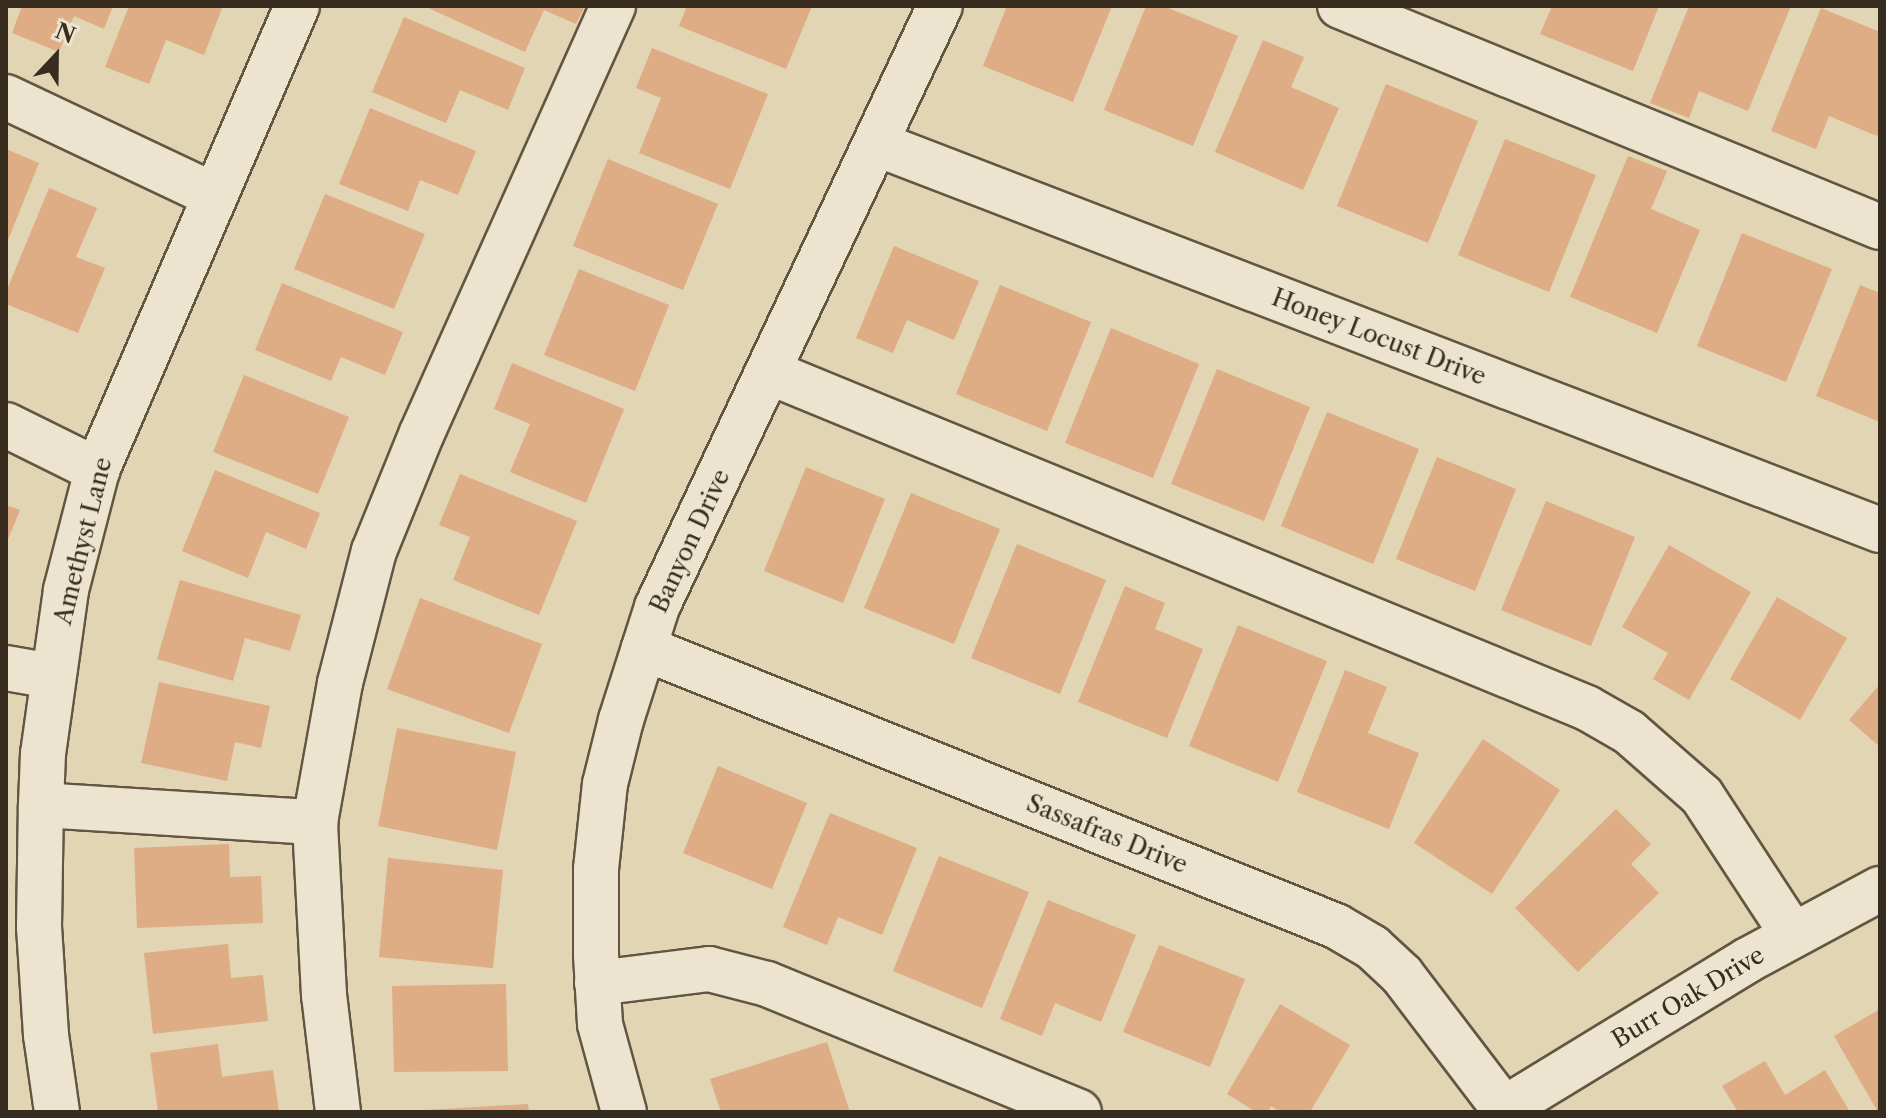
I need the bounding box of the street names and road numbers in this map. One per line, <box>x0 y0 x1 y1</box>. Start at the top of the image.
street label: Honey Locust Drive <box>1268 283 1490 391</box>
street label: Amethyst Lane <box>48 454 118 628</box>
street label: Banyon Drive <box>644 465 736 617</box>
street label: Sassafras Drive <box>1022 789 1192 879</box>
street label: Burr Oak Drive <box>1606 940 1770 1054</box>

